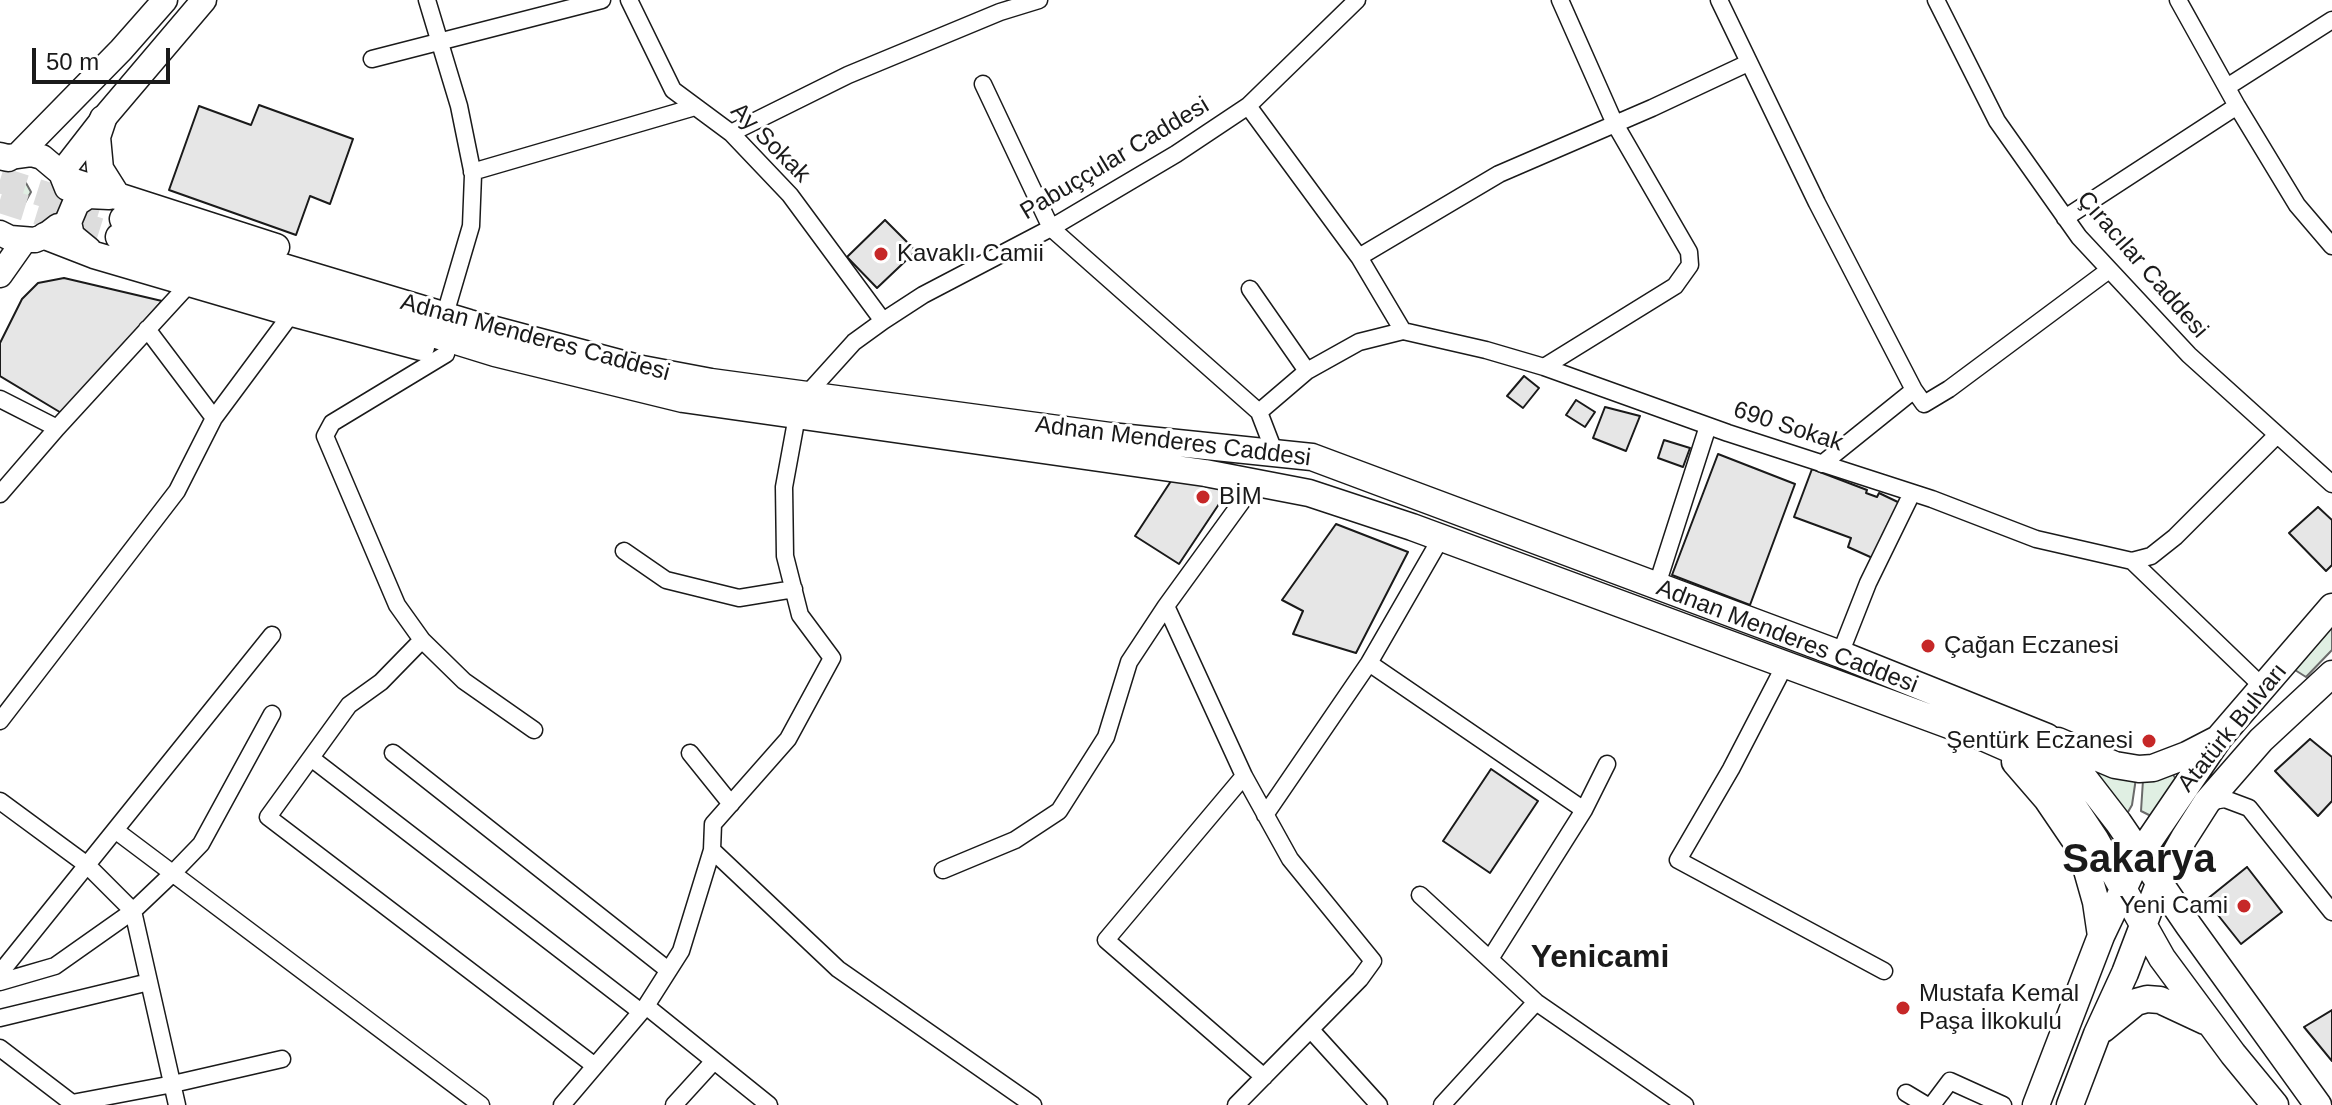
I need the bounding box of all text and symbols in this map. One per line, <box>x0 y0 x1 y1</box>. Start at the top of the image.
scale bar <box>36 32 174 82</box>
text: 50 m <box>46 48 99 75</box>
street label: Pabuççular Caddesi <box>1016 91 1214 227</box>
street label: Ay Sokak <box>724 97 816 189</box>
street label: Çıracılar Caddesi <box>2070 186 2214 344</box>
place label: Kavaklı Camii <box>897 240 1044 268</box>
marker: Kavaklı Camii <box>872 245 890 263</box>
street label: Adnan Menderes Caddesi <box>397 288 673 388</box>
street label: 690 Sokak <box>1730 396 1846 458</box>
street label: Adnan Menderes Caddesi <box>1034 411 1312 473</box>
place label: BİM <box>1219 483 1262 511</box>
marker: BİM <box>1194 488 1212 506</box>
street label: Adnan Menderes Caddesi <box>1652 574 1922 700</box>
place label: Çağan Eczanesi <box>1944 632 2119 660</box>
marker: Çağan Eczanesi <box>1919 637 1937 655</box>
street label: Atatürk Bulvarı <box>2172 658 2294 798</box>
place label: Şentürk Eczanesi <box>1946 727 2133 755</box>
marker: Şentürk Eczanesi <box>2140 732 2158 750</box>
district label: Sakarya <box>2062 837 2216 885</box>
place label: Yeni Cami <box>2119 892 2228 920</box>
marker: Yeni Cami <box>2235 897 2253 915</box>
district label: Yenicami <box>1531 939 1669 977</box>
place label: Mustafa Kemal Paşa İlkokulu <box>1919 980 2079 1036</box>
marker: Mustafa Kemal Paşa İlkokulu <box>1894 999 1912 1017</box>

